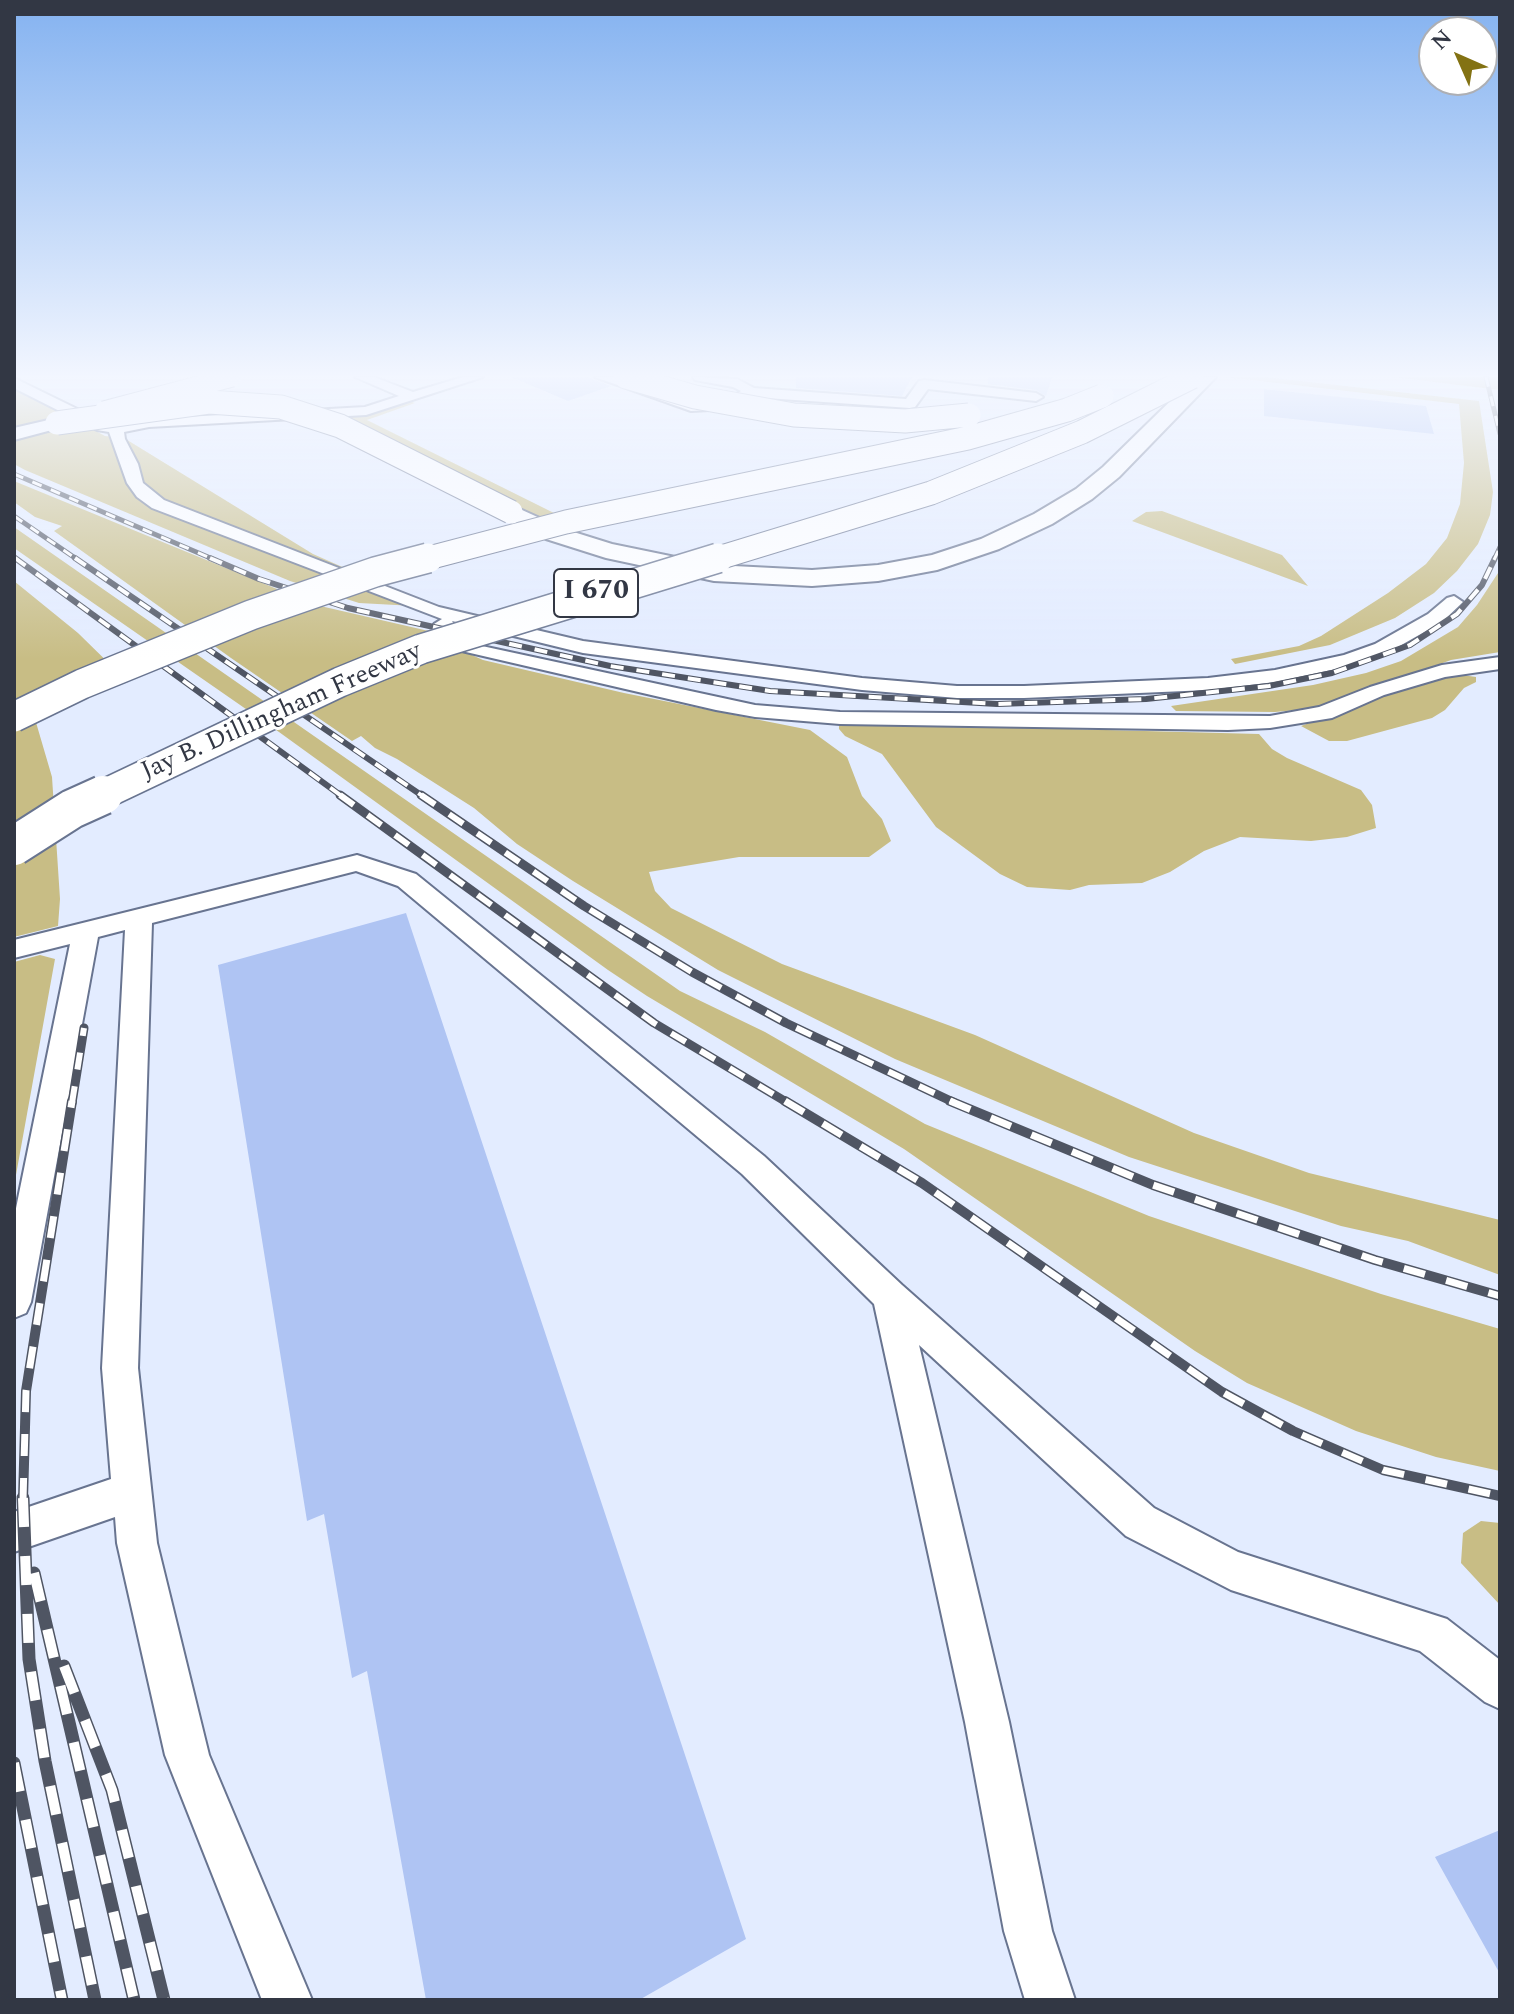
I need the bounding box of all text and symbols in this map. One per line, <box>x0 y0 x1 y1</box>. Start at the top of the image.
north arrow <box>1418 16 1498 96</box>
text: N <box>1424 22 1460 58</box>
road number: I 670 <box>554 569 638 617</box>
street label: Jay B. Dillingham Freeway <box>137 637 427 789</box>

